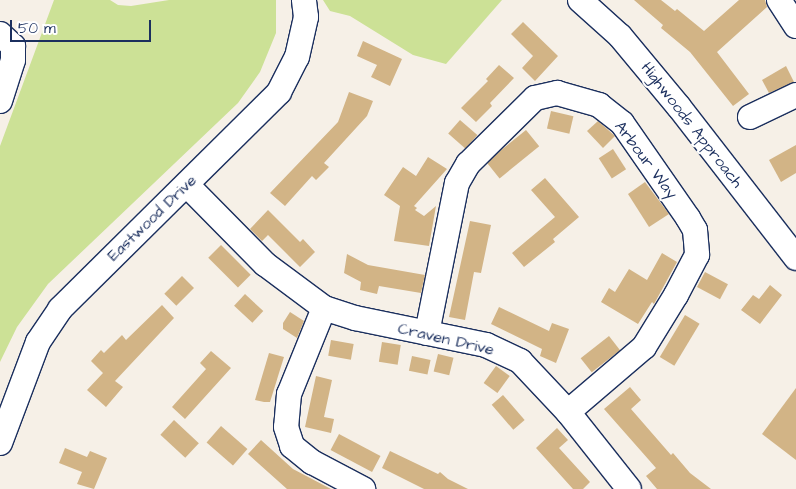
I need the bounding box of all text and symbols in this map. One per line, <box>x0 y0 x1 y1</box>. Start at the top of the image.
scale bar <box>12 10 154 42</box>
text: 50 m <box>18 18 56 39</box>
street label: Highwoods Approach <box>637 58 747 192</box>
street label: Arbour Way <box>611 117 681 203</box>
street label: Eastwood Drive <box>104 171 200 265</box>
street label: Craven Drive <box>396 319 496 359</box>

